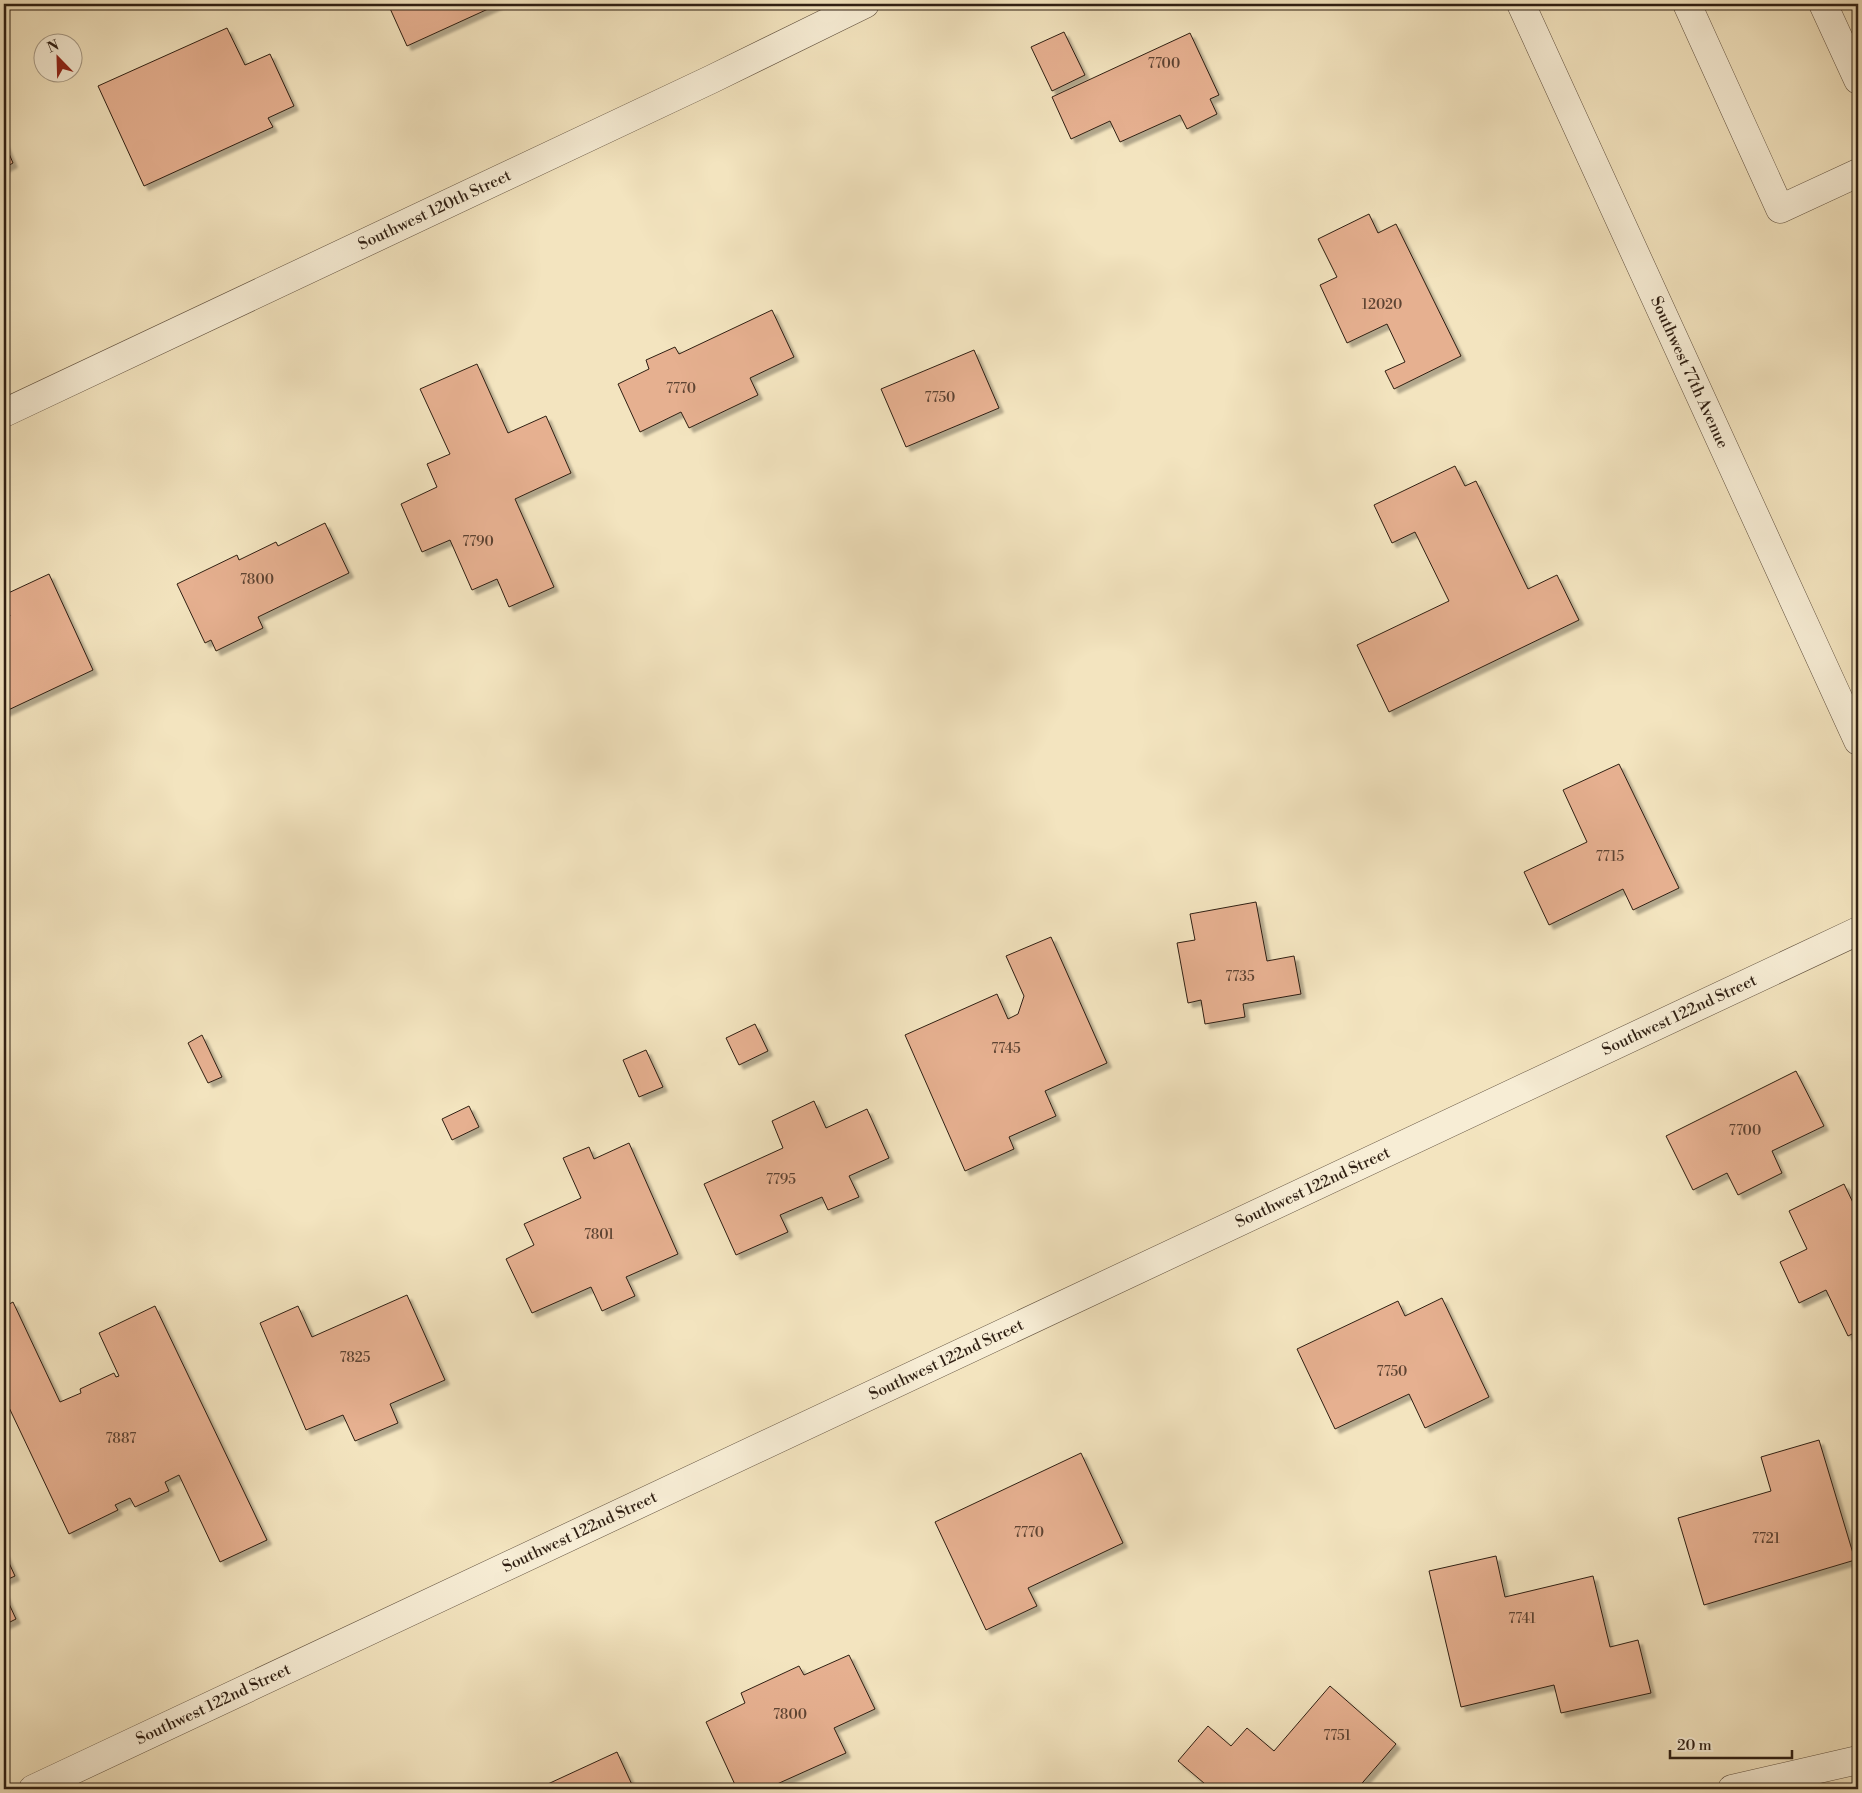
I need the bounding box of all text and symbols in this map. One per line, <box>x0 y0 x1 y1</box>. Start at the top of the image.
north arrow <box>32 32 82 82</box>
text: N <box>45 37 62 57</box>
house number: 7700 <box>1148 55 1180 73</box>
street label: Southwest 120th Street <box>355 165 515 255</box>
street label: Southwest 77th Avenue <box>1646 293 1733 452</box>
house number: 12020 <box>1362 296 1402 314</box>
house number: 7770 <box>666 380 696 398</box>
house number: 7750 <box>925 389 955 407</box>
house number: 7790 <box>462 533 494 551</box>
house number: 7800 <box>240 571 274 589</box>
house number: 7715 <box>1596 848 1624 866</box>
house number: 7735 <box>1225 968 1255 986</box>
street label: Southwest 122nd Street <box>1599 970 1760 1060</box>
house number: 7745 <box>991 1040 1021 1058</box>
house number: 7700 <box>1729 1122 1761 1140</box>
street label: Southwest 122nd Street <box>1232 1142 1394 1232</box>
house number: 7795 <box>766 1171 796 1189</box>
house number: 7801 <box>584 1226 614 1244</box>
street label: Southwest 122nd Street <box>866 1315 1027 1405</box>
house number: 7825 <box>339 1349 371 1367</box>
house number: 7750 <box>1377 1363 1407 1381</box>
house number: 7887 <box>106 1430 136 1448</box>
street label: Southwest 122nd Street <box>499 1487 660 1577</box>
house number: 7770 <box>1014 1524 1044 1542</box>
house number: 7721 <box>1752 1530 1780 1548</box>
house number: 7741 <box>1508 1610 1536 1628</box>
street label: Southwest 122nd Street <box>132 1659 294 1749</box>
house number: 7800 <box>773 1706 807 1724</box>
house number: 7751 <box>1323 1727 1351 1745</box>
scale bar <box>1670 1728 1792 1760</box>
text: 20 m <box>1677 1736 1712 1755</box>

